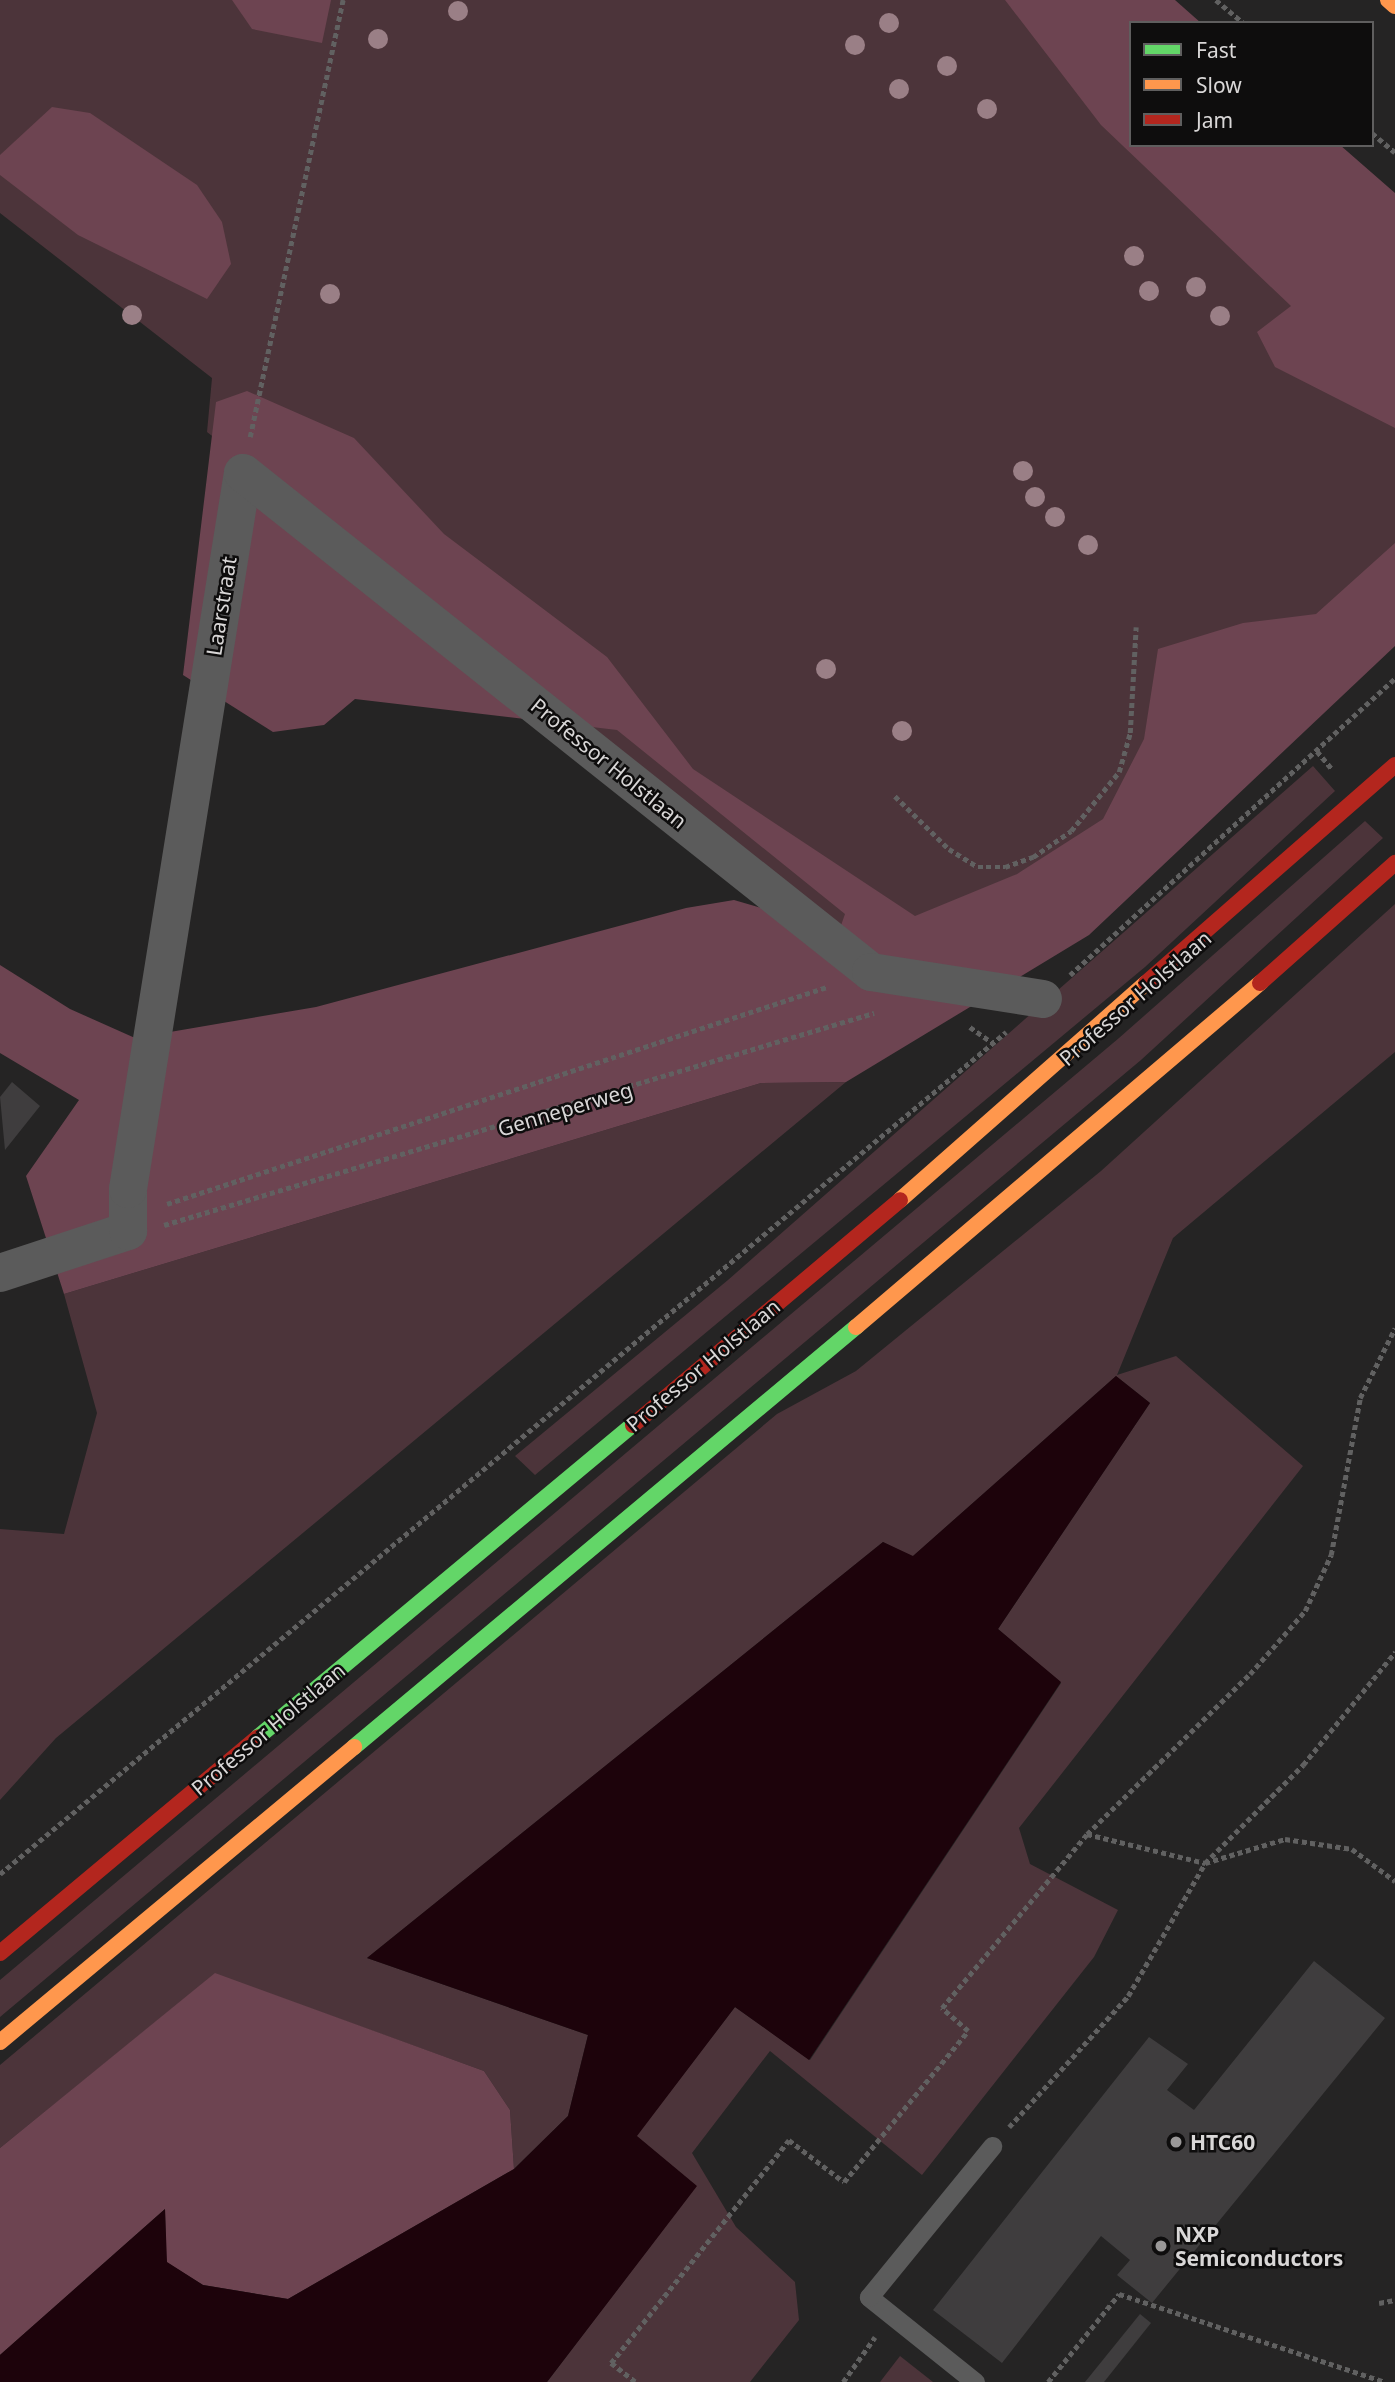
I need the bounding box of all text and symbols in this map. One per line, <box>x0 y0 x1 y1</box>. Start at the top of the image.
legend <box>1129 21 1374 147</box>
text: Fast <box>1196 36 1236 64</box>
text: Slow <box>1196 71 1242 99</box>
text: Jam <box>1196 106 1233 134</box>
street label: Laarstraat <box>201 555 241 657</box>
street label: Professor Holstlaan <box>526 692 692 834</box>
street label: Professor Holstlaan <box>1054 925 1216 1071</box>
street label: Genneperweg <box>495 1077 635 1141</box>
street label: Professor Holstlaan <box>621 1293 785 1437</box>
street label: Professor Holstlaan <box>186 1657 350 1801</box>
place label: HTC60 <box>1190 2129 1255 2155</box>
marker: HTC60 <box>1168 2134 1184 2150</box>
place label: NXP Semiconductors <box>1175 2221 1343 2271</box>
marker: NXP Semiconductors <box>1153 2238 1169 2254</box>

